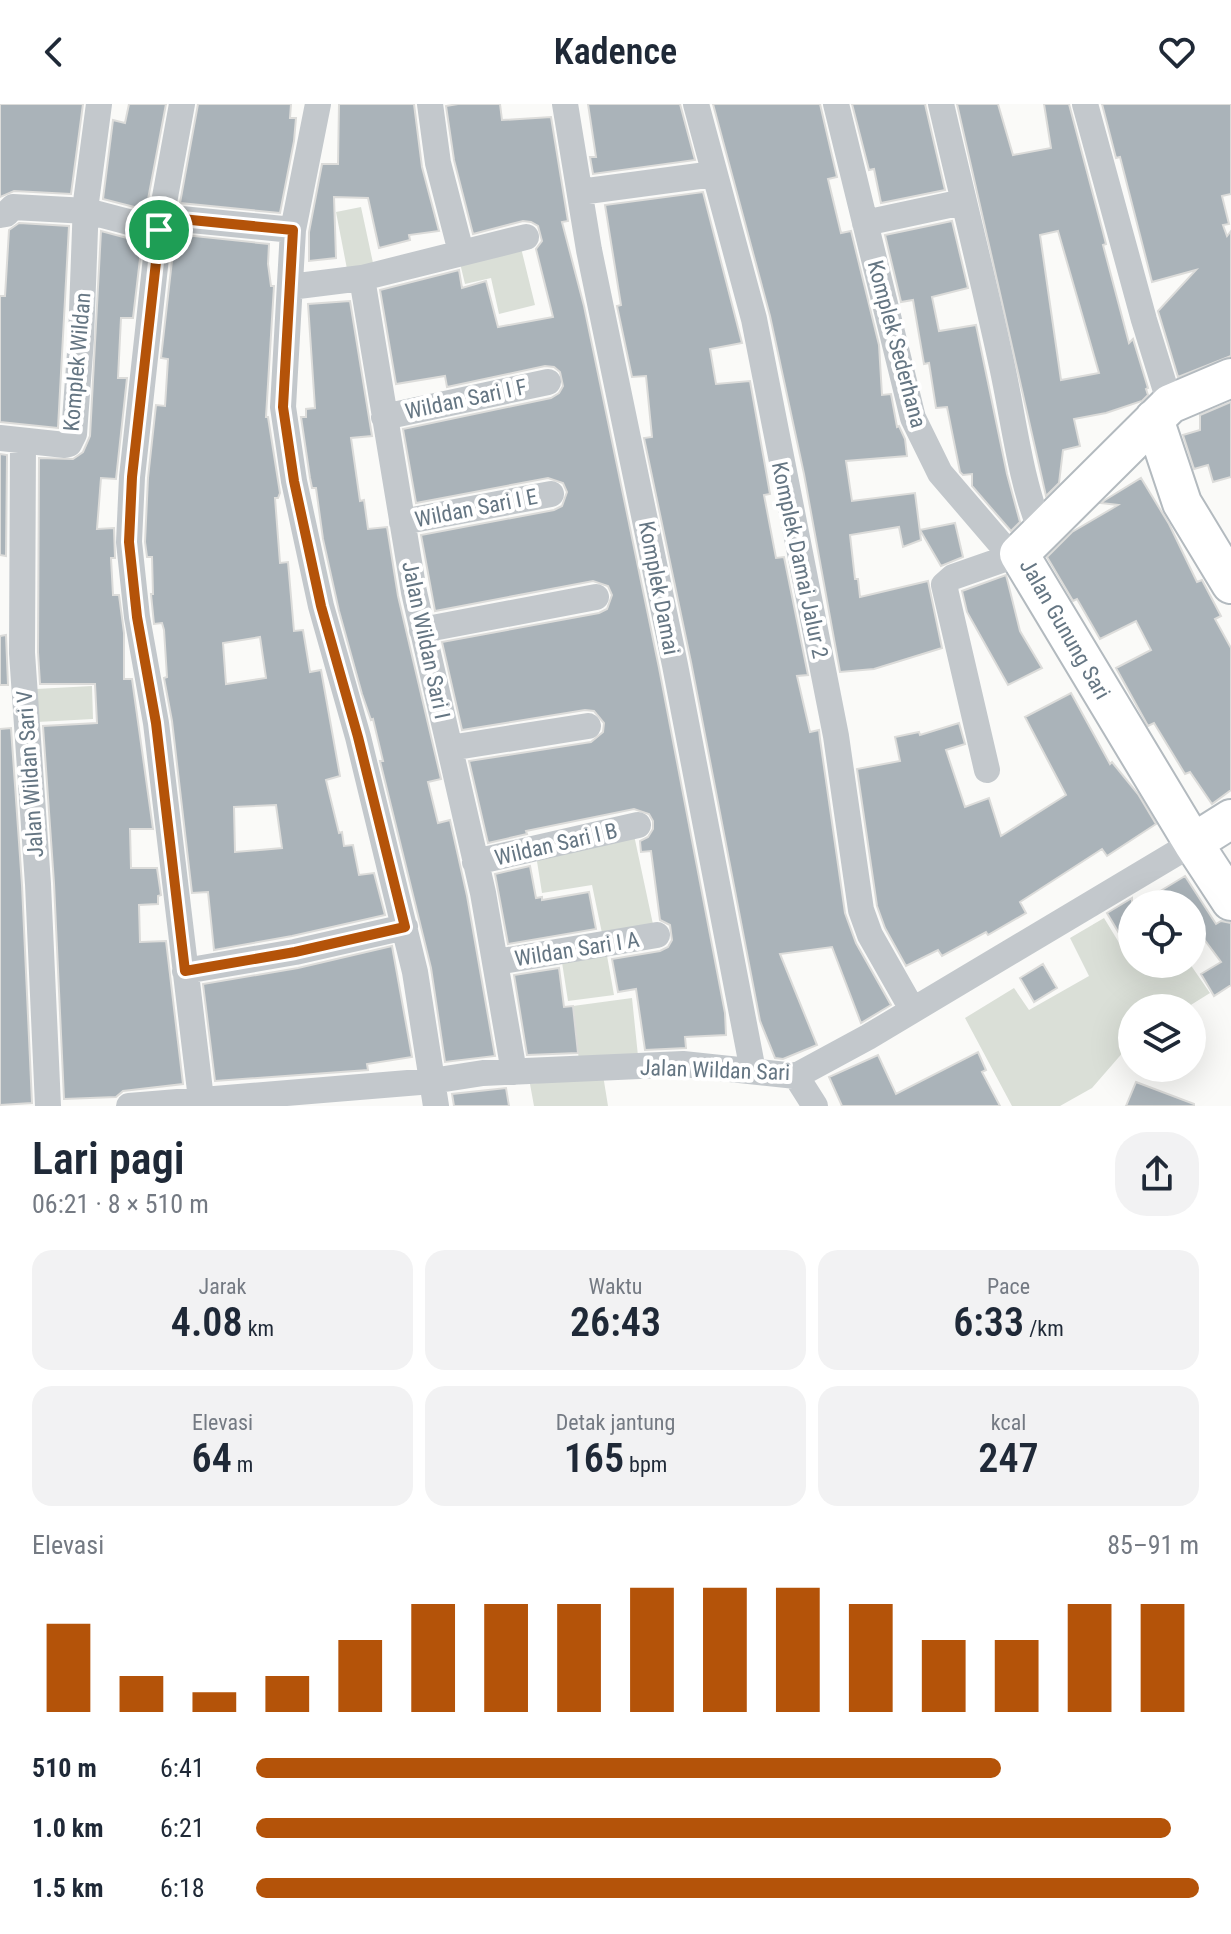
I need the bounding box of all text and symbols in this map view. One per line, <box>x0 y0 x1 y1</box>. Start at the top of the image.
icon: back <box>32 30 76 74</box>
icon: heart <box>1155 30 1199 74</box>
text: Kadence <box>554 31 677 73</box>
pin <box>125 196 193 264</box>
icon: arrive <box>137 208 181 252</box>
street label: Komplek Sederhana <box>863 257 931 431</box>
street label: Komplek Wildan <box>58 291 96 433</box>
street label: Wildan Sari I F <box>403 374 529 424</box>
street label: Komplek Damai Jalur 2 <box>767 459 833 661</box>
street label: Wildan Sari I E <box>413 484 539 532</box>
street label: Komplek Damai <box>634 519 684 657</box>
street label: Jalan Gunung Sari <box>1015 554 1115 704</box>
street label: Jalan Wildan Sari I <box>397 559 455 721</box>
street label: Jalan Wildan Sari V <box>12 690 48 858</box>
street label: Wildan Sari I B <box>492 818 620 870</box>
map controls <box>1118 890 1206 1082</box>
button: locate <box>1118 890 1206 978</box>
street label: Wildan Sari I A <box>513 927 641 971</box>
button: layers <box>1118 994 1206 1082</box>
street label: Jalan Wildan Sari <box>640 1055 790 1085</box>
button: share <box>1115 1132 1199 1216</box>
text: Lari pagi <box>32 1133 185 1185</box>
text: 06:21 · 8 × 510 m <box>32 1189 209 1219</box>
text: Jarak <box>199 1274 246 1299</box>
text: Waktu <box>588 1274 643 1299</box>
text: Pace <box>987 1274 1030 1299</box>
text: 4.08 <box>171 1299 243 1346</box>
text: 26:43 <box>570 1299 661 1346</box>
text: 6:33 <box>953 1299 1024 1346</box>
text: km <box>243 1316 274 1341</box>
text: /km <box>1024 1316 1064 1341</box>
text: Elevasi <box>192 1410 253 1435</box>
text: Detak jantung <box>556 1410 675 1435</box>
text: kcal <box>991 1410 1026 1435</box>
text: 64 <box>192 1435 232 1482</box>
text: 165 <box>564 1435 624 1482</box>
text: 247 <box>978 1435 1039 1482</box>
text: m <box>232 1452 253 1477</box>
text: bpm <box>624 1452 667 1477</box>
text: Elevasi <box>32 1530 104 1560</box>
text: 85–91 m <box>1107 1530 1199 1560</box>
text: 510 m <box>32 1753 97 1783</box>
text: 6:41 <box>160 1753 205 1783</box>
text: 1.0 km <box>32 1813 104 1843</box>
text: 6:21 <box>160 1813 205 1843</box>
text: 1.5 km <box>32 1873 104 1903</box>
text: 6:18 <box>160 1873 205 1903</box>

